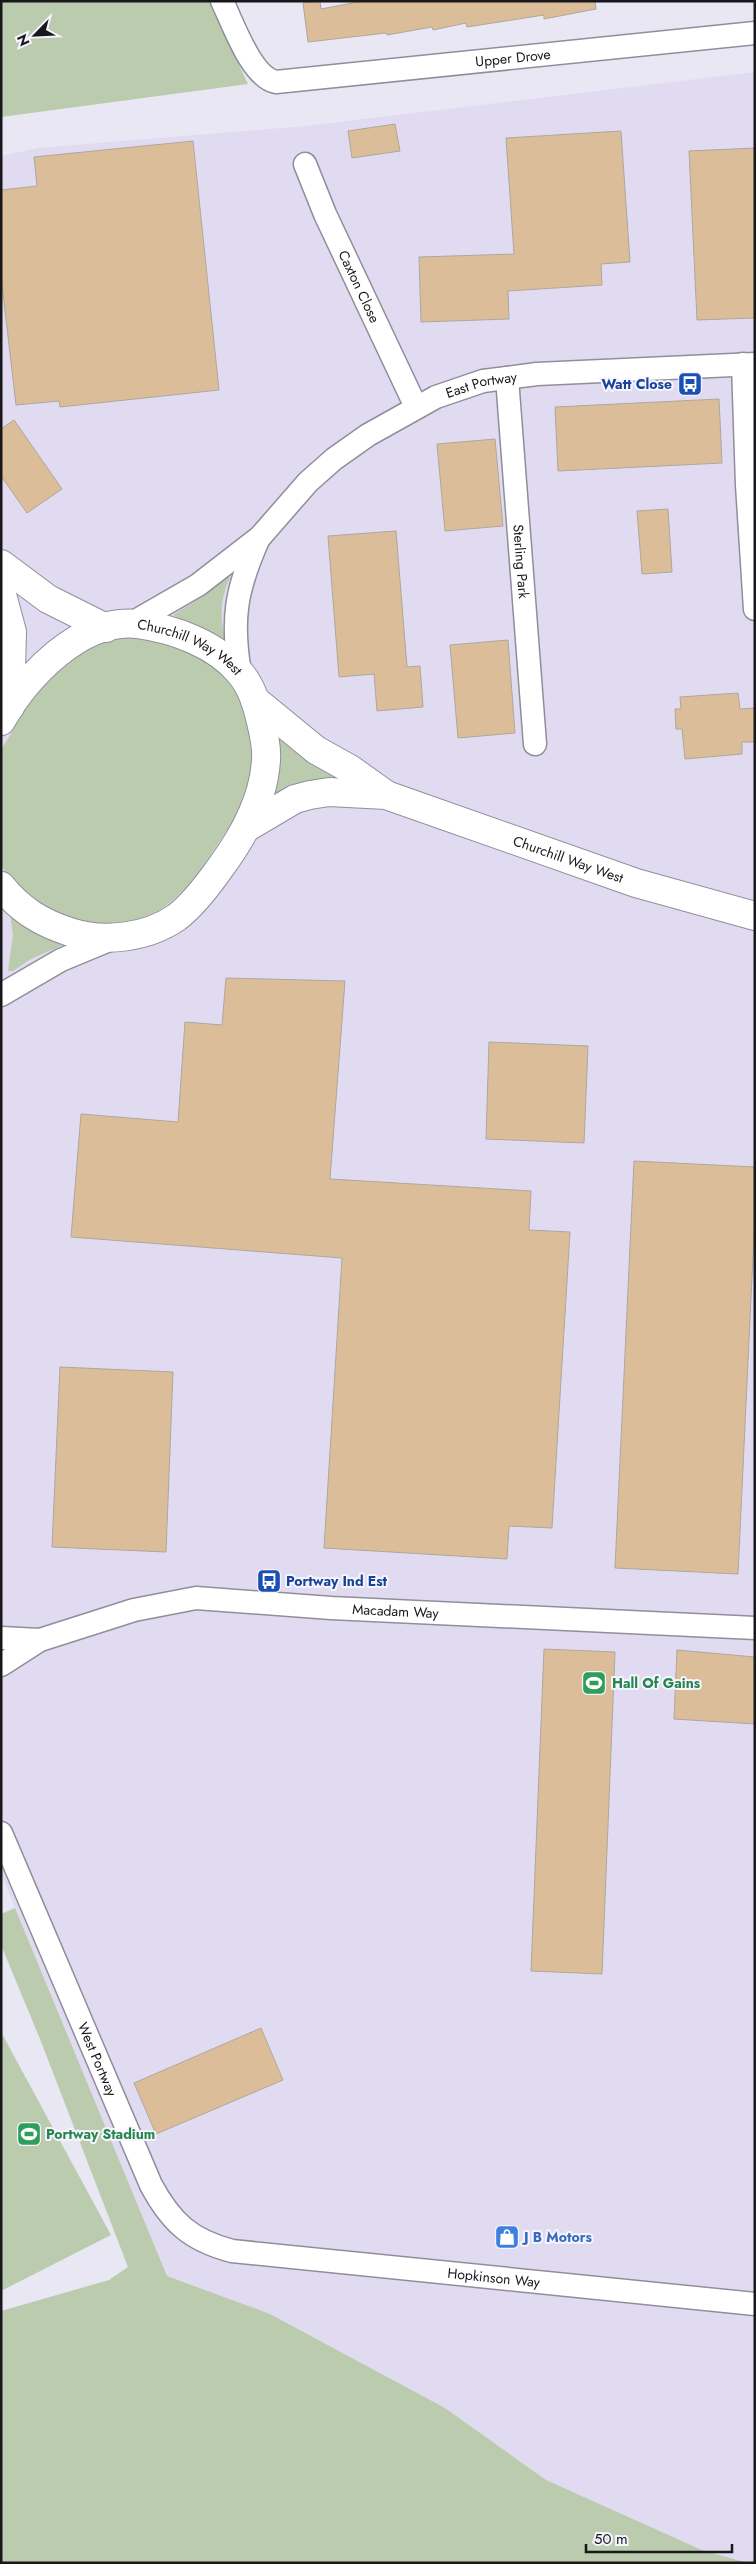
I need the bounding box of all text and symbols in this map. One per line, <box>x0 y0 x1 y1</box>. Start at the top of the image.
north arrow <box>10 10 60 60</box>
text: N <box>12 31 35 49</box>
street label: Upper Drove <box>474 44 551 72</box>
street label: Caxton Close <box>333 247 385 326</box>
street label: East Portway <box>443 367 519 403</box>
bus stop icon: Watt Close <box>677 371 703 397</box>
place label: Watt Close <box>602 374 672 394</box>
street label: Sterling Park <box>508 524 534 600</box>
street label: Churchill Way West <box>136 614 248 680</box>
street label: Churchill Way West <box>510 830 627 888</box>
bus stop icon: Portway Ind Est <box>256 1568 282 1594</box>
place label: Portway Ind Est <box>286 1571 388 1591</box>
street label: Macadam Way <box>352 1599 440 1623</box>
sports icon: Hall Of Gains <box>581 1670 607 1696</box>
place label: Hall Of Gains <box>612 1673 701 1693</box>
street label: West Portway <box>73 2019 122 2100</box>
sports icon: Portway Stadium <box>16 2121 42 2147</box>
place label: Portway Stadium <box>46 2124 155 2144</box>
shop icon: J B Motors <box>494 2224 520 2250</box>
place label: J B Motors <box>521 2227 593 2247</box>
street label: Hopkinson Way <box>446 2263 542 2292</box>
scale bar <box>586 2522 732 2554</box>
text: 50 m <box>594 2528 628 2550</box>

